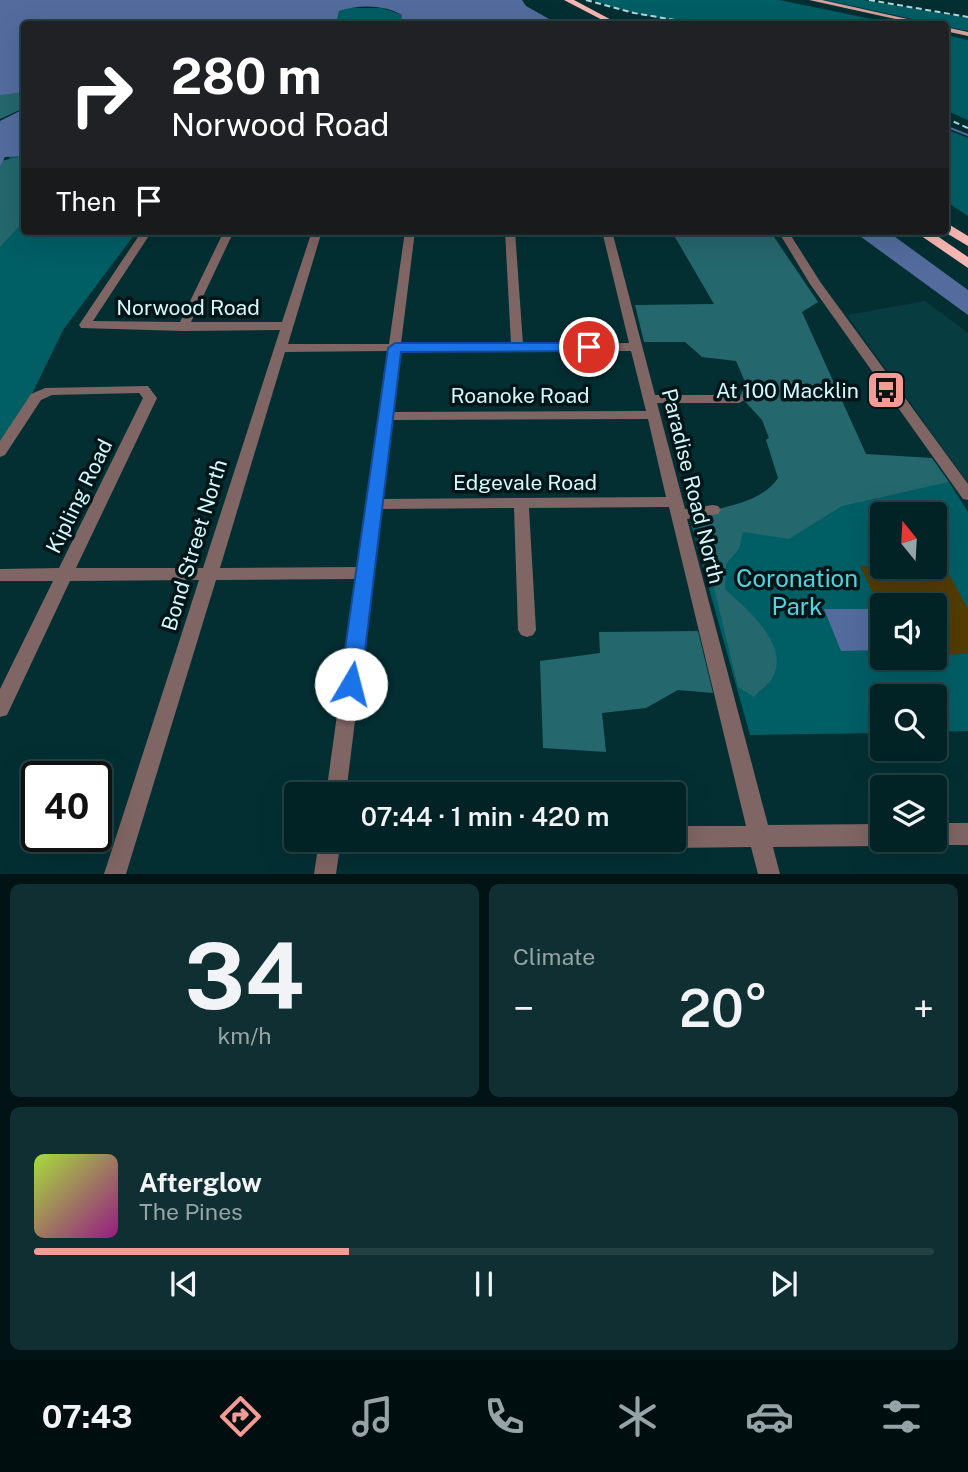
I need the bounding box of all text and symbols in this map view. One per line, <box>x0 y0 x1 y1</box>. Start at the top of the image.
text: 280 m <box>171 47 321 105</box>
icon: right <box>56 49 147 140</box>
text: Norwood Road <box>171 106 389 143</box>
icon: arrive <box>130 182 168 220</box>
text: Then <box>56 186 116 217</box>
street label: Norwood Road <box>116 295 260 320</box>
pin <box>559 317 619 377</box>
icon: arrive <box>570 328 608 366</box>
bus stop icon: At 100 Macklin <box>865 369 907 411</box>
place label: At 100 Macklin <box>716 378 859 403</box>
street label: Roanoke Road <box>450 383 590 408</box>
street label: Paradise Road North <box>657 386 729 586</box>
street label: Kipling Road <box>41 435 117 557</box>
street label: Bond Street North <box>156 456 232 634</box>
street label: Edgevale Road <box>453 470 597 495</box>
north arrow <box>870 502 947 579</box>
map controls <box>870 502 947 852</box>
park label: Coronation Park <box>736 564 858 620</box>
button: sound <box>870 593 947 670</box>
position arrow <box>314 647 388 721</box>
button: search <box>870 684 947 761</box>
speed limit sign: 40 <box>21 761 112 852</box>
button: layers <box>870 775 947 852</box>
text: 07:44 · 1 min · 420 m <box>361 801 609 832</box>
text: 34 <box>185 923 304 1029</box>
text: Climate <box>513 943 595 970</box>
text: 20° <box>679 978 768 1039</box>
text: − <box>513 986 534 1031</box>
text: + <box>913 986 934 1031</box>
text: km/h <box>217 1022 272 1049</box>
text: Afterglow <box>139 1167 262 1198</box>
text: The Pines <box>139 1198 243 1225</box>
icon: previous <box>165 1265 203 1303</box>
icon: pause <box>465 1265 503 1303</box>
icon: next <box>765 1265 803 1303</box>
icon: directions <box>216 1392 265 1441</box>
icon: music <box>348 1392 397 1441</box>
icon: phone <box>480 1392 529 1441</box>
icon: climate <box>613 1392 662 1441</box>
icon: car <box>745 1392 794 1441</box>
icon: filters <box>877 1392 926 1441</box>
text: 07:43 <box>42 1398 133 1435</box>

